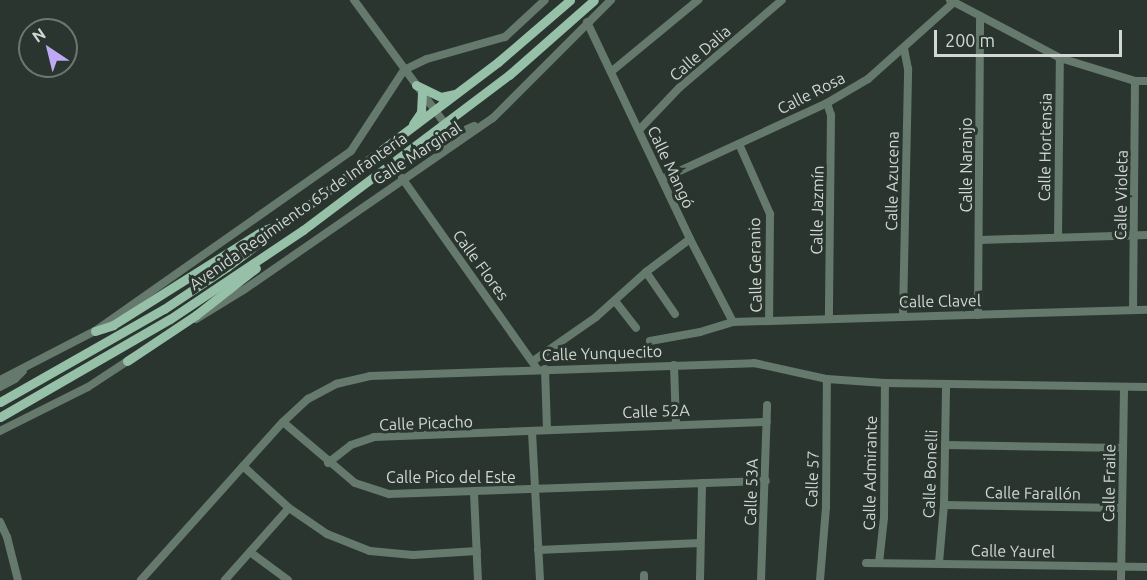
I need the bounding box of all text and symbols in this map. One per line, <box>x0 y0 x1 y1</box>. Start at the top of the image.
north arrow <box>18 18 78 78</box>
scale bar <box>937 18 1124 56</box>
street label: Calle Dalia <box>665 21 735 85</box>
text: N <box>29 24 49 46</box>
text: 200 m <box>945 30 995 50</box>
street label: Calle Rosa <box>774 68 848 118</box>
street label: Calle Hortensia <box>1034 92 1056 202</box>
street label: Calle Marginal <box>369 117 465 189</box>
street label: Calle Naranjo <box>956 117 976 213</box>
street label: Calle Mangó <box>644 123 698 211</box>
street label: Avenida Regimiento 65 de Infantería <box>185 128 411 294</box>
street label: Calle Azucena <box>882 131 902 231</box>
street label: Calle Violeta <box>1111 150 1131 240</box>
street label: Calle Jazmín <box>807 165 827 255</box>
street label: Calle Geranio <box>745 217 765 313</box>
street label: Calle Flores <box>449 226 513 304</box>
street label: Calle Clavel <box>899 291 981 311</box>
street label: Calle Yunquecito <box>542 341 662 365</box>
street label: Calle 52A <box>622 400 690 422</box>
street label: Calle Picacho <box>379 412 473 434</box>
street label: Calle Admirante <box>859 415 881 531</box>
street label: Calle Bonelli <box>919 429 941 519</box>
street label: Calle Fraile <box>1099 444 1119 522</box>
street label: Calle 57 <box>801 450 823 508</box>
street label: Calle 53A <box>740 458 762 526</box>
street label: Calle Pico del Este <box>386 467 516 487</box>
street label: Calle Farallón <box>985 483 1081 503</box>
street label: Calle Yaurel <box>971 541 1055 561</box>

